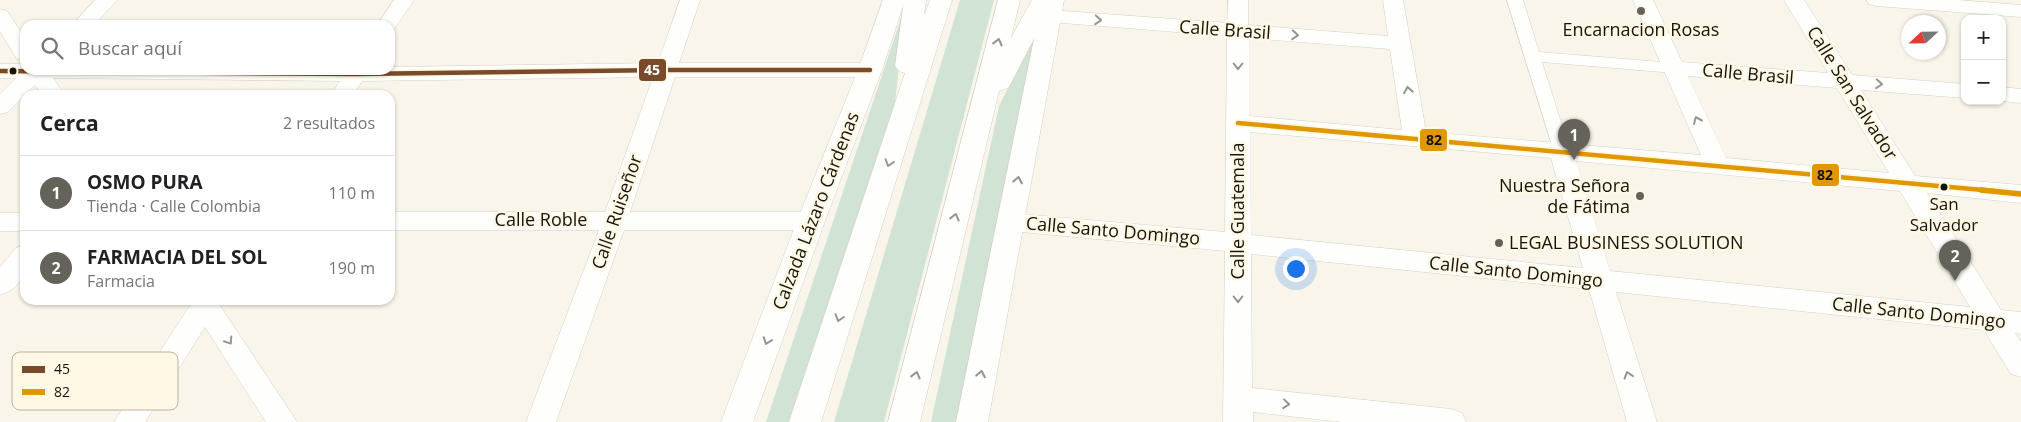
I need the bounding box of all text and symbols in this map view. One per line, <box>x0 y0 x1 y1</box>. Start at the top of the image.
marker: Encarnacion Rosas <box>1635 5 1647 17</box>
one-way arrow <box>1095 14 1103 25</box>
street label: Calle Brasil <box>1178 14 1272 44</box>
north arrow <box>1901 15 1946 60</box>
map controls <box>1961 15 2006 105</box>
button: + <box>1961 15 2006 60</box>
place label: Encarnacion Rosas <box>1563 17 1719 41</box>
search box <box>20 20 395 75</box>
street label: Calle San Salvador <box>1802 21 1904 164</box>
one-way arrow <box>1292 30 1300 41</box>
icon: search <box>38 34 66 62</box>
text: Buscar aquí <box>78 35 182 61</box>
one-way arrow <box>992 38 1003 47</box>
street label: Calle Brasil <box>1701 57 1795 89</box>
line badge: 45 <box>638 58 667 82</box>
text: 45 <box>644 60 660 79</box>
button: − <box>1961 60 2006 105</box>
one-way arrow <box>1233 62 1243 70</box>
unlabelled marker <box>8 66 18 76</box>
one-way arrow <box>1876 78 1884 89</box>
one-way arrow <box>1403 86 1413 95</box>
street label: Calzada Lázaro Cárdenas <box>766 108 864 313</box>
text: Cerca <box>40 109 99 137</box>
text: 2 resultados <box>283 112 375 134</box>
one-way arrow <box>1693 116 1704 125</box>
pin: 1 <box>1558 119 1590 160</box>
line badge: 82 <box>1419 128 1448 152</box>
text: 82 <box>1426 130 1442 149</box>
street label: Calle Guatemala <box>1225 142 1249 280</box>
street label: Calle Ruiseñor <box>585 151 647 272</box>
one-way arrow <box>884 158 894 167</box>
line badge: 82 <box>1811 163 1840 187</box>
text: 82 <box>1817 165 1833 184</box>
text: OSMO PURA <box>87 169 203 195</box>
place label: Nuestra Señora de Fátima <box>1499 173 1630 218</box>
one-way arrow <box>1013 176 1023 185</box>
text: 1 <box>51 182 61 204</box>
text: 110 m <box>329 182 375 204</box>
marker: San Salvador <box>1939 182 1949 192</box>
marker: Nuestra Señora de Fátima <box>1634 190 1646 202</box>
place label: San Salvador <box>1910 192 1978 236</box>
text: Tienda · Calle Colombia <box>87 195 261 217</box>
street label: Calle Roble <box>495 207 587 231</box>
street label: Calle Santo Domingo <box>1025 210 1201 250</box>
one-way arrow <box>949 212 960 221</box>
place label: LEGAL BUSINESS SOLUTION <box>1509 230 1743 254</box>
marker: LEGAL BUSINESS SOLUTION <box>1493 237 1505 249</box>
pin: 2 <box>1939 240 1971 281</box>
text: FARMACIA DEL SOL <box>87 244 267 270</box>
street label: Calle Santo Domingo <box>1428 250 1604 292</box>
your location <box>1283 256 1309 282</box>
text: 2 <box>51 257 61 279</box>
text: 190 m <box>329 257 375 279</box>
text: Farmacia <box>87 270 155 292</box>
street label: Calle Santo Domingo <box>1831 291 2007 333</box>
one-way arrow <box>1233 295 1243 303</box>
one-way arrow <box>834 313 844 321</box>
one-way arrow <box>223 335 232 344</box>
one-way arrow <box>763 336 773 345</box>
legend <box>12 352 178 410</box>
text: 45 <box>54 359 70 378</box>
one-way arrow <box>910 370 921 379</box>
one-way arrow <box>975 370 985 379</box>
one-way arrow <box>1624 372 1634 380</box>
text: 82 <box>54 382 70 401</box>
one-way arrow <box>1283 398 1291 409</box>

